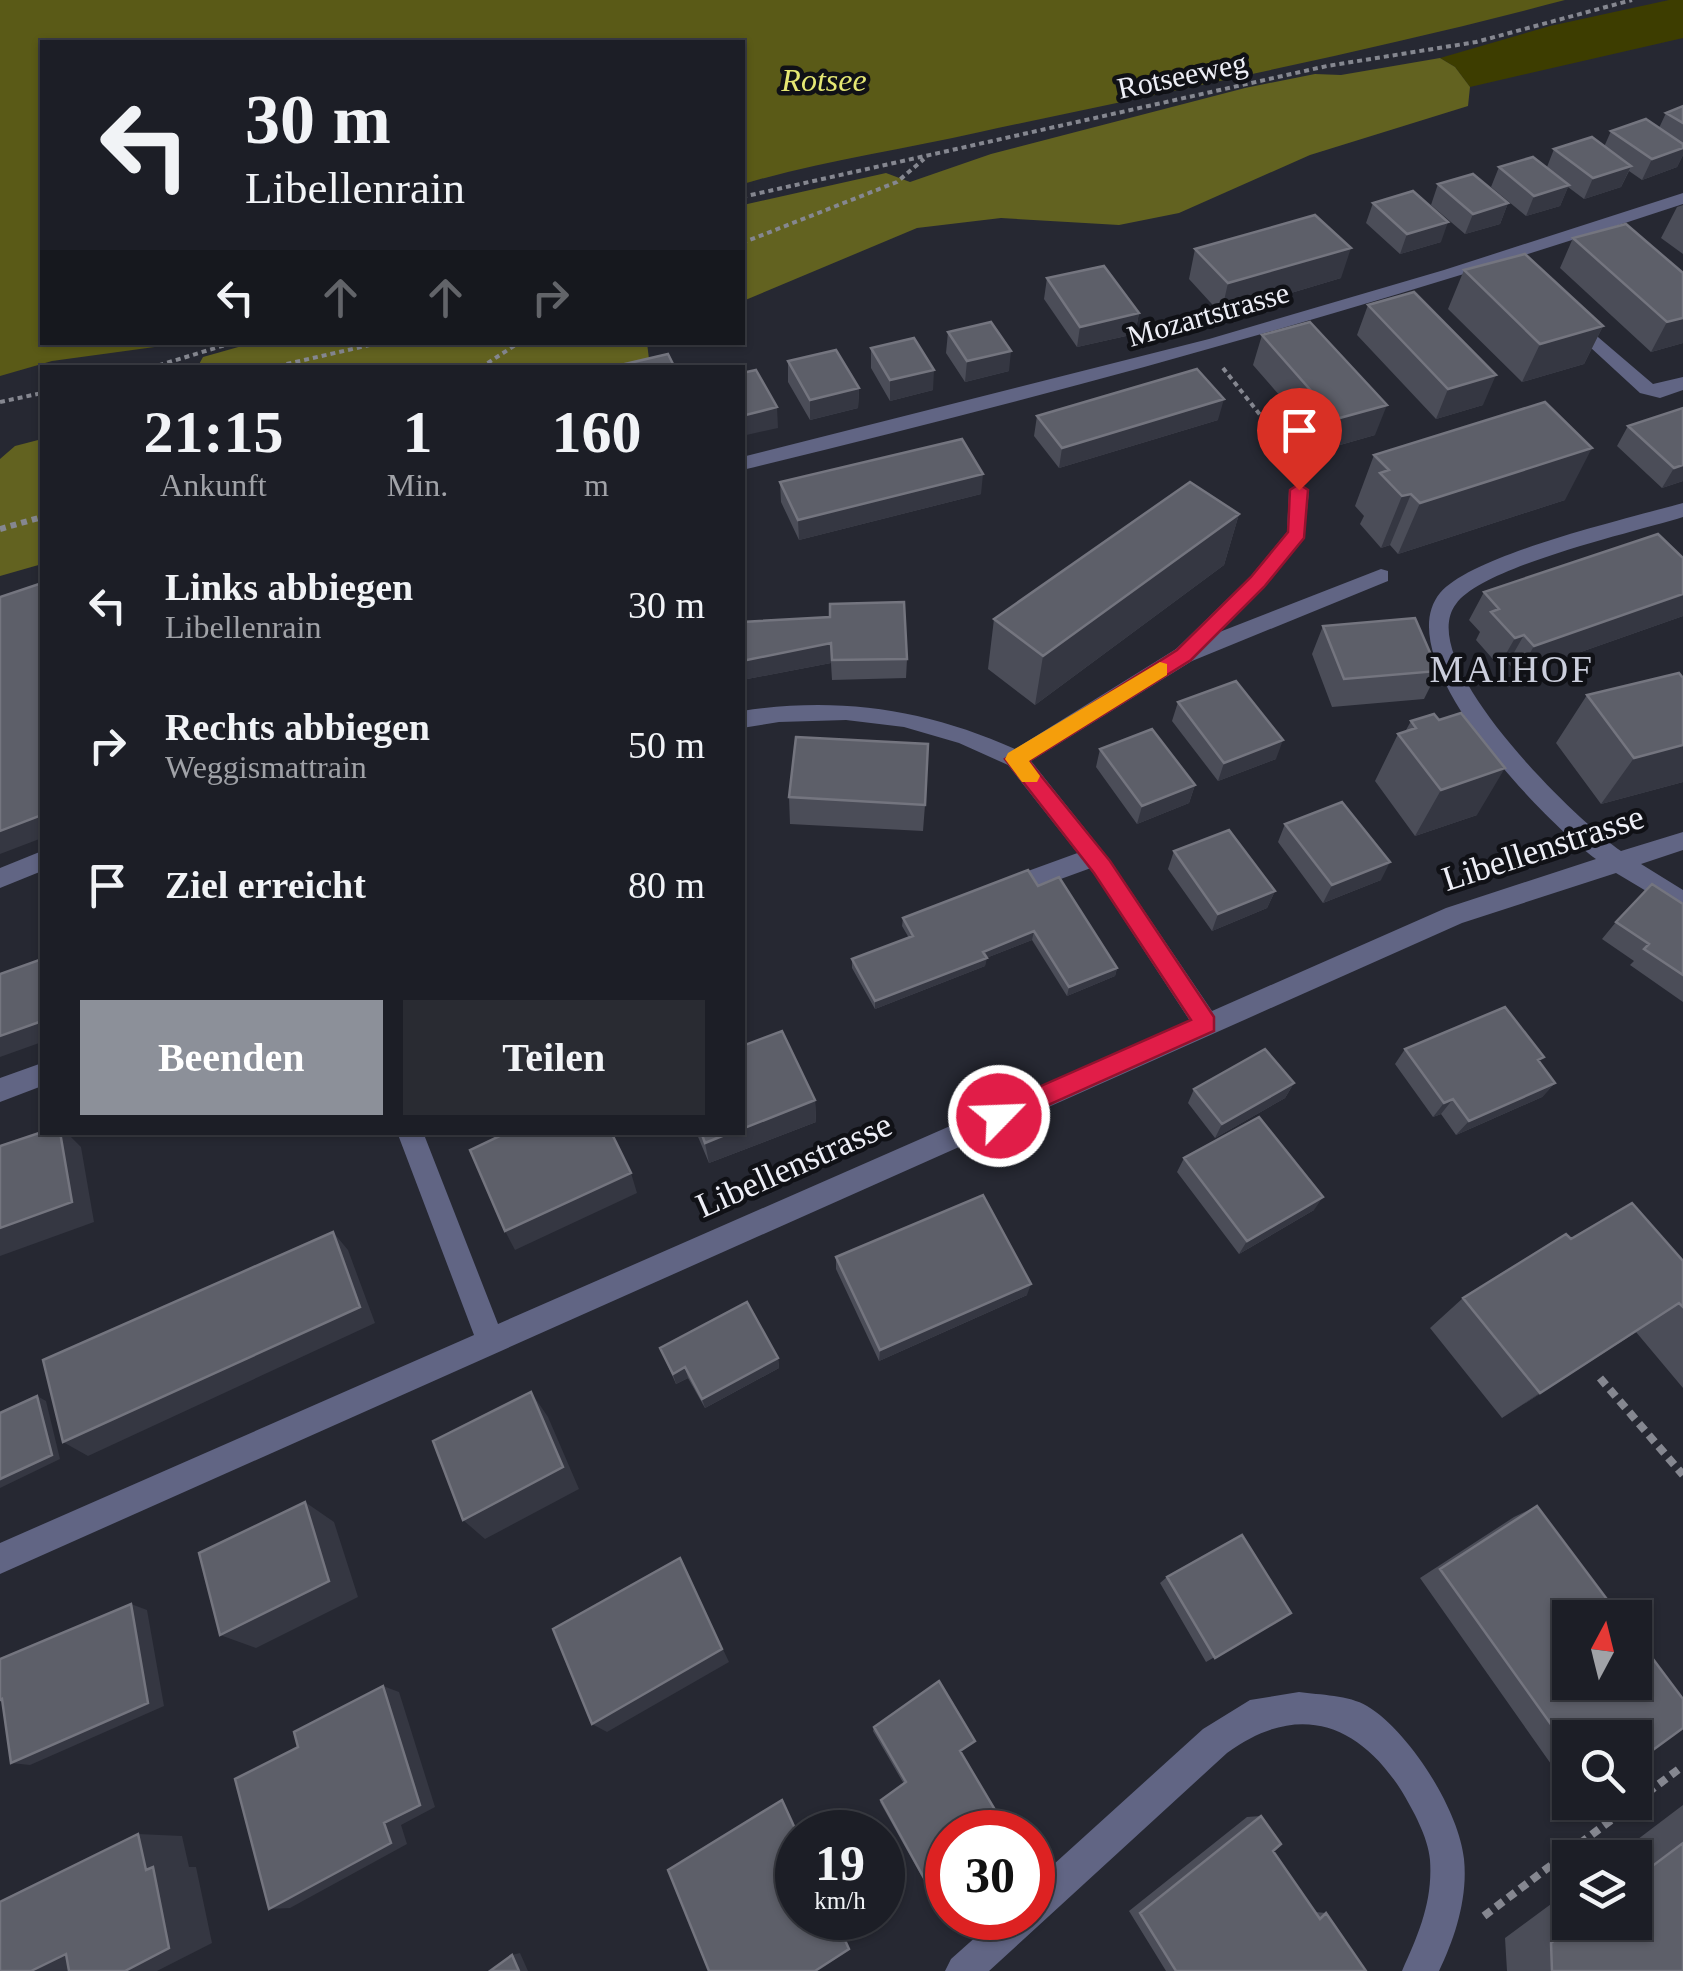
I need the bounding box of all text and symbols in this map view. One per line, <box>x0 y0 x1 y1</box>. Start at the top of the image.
street label: Rotseeweg <box>1114 45 1250 105</box>
water label: Rotsee <box>780 62 867 98</box>
icon: left <box>80 80 210 210</box>
text: 30 m <box>245 81 391 158</box>
text: Libellenrain <box>245 163 465 213</box>
icon: left <box>208 270 263 325</box>
icon: ahead <box>313 270 368 325</box>
icon: ahead <box>418 270 473 325</box>
icon: right <box>523 270 578 325</box>
street label: Mozartstrasse <box>1123 275 1293 353</box>
pin <box>1257 388 1342 491</box>
text: 21:15 <box>143 399 283 465</box>
text: 1 <box>402 399 432 465</box>
text: 160 <box>552 399 642 465</box>
icon: arrive <box>1272 403 1327 458</box>
text: Ankunft <box>160 467 267 503</box>
text: Min. <box>387 467 448 503</box>
text: m <box>584 467 609 503</box>
text: Links abbiegen <box>165 566 413 608</box>
icon: left <box>80 578 135 633</box>
text: 30 m <box>628 584 705 626</box>
text: Libellenrain <box>165 609 321 645</box>
district label: MAIHOF <box>1430 648 1594 690</box>
text: Rechts abbiegen <box>165 706 430 748</box>
icon: right <box>80 718 135 773</box>
text: 50 m <box>628 724 705 766</box>
text: Weggismattrain <box>165 749 367 785</box>
street label: Libellenstrasse <box>1437 797 1649 899</box>
icon: arrive <box>80 858 135 913</box>
text: Ziel erreicht <box>165 864 366 906</box>
text: 80 m <box>628 864 705 906</box>
button: Beenden <box>80 1000 383 1115</box>
button: Teilen <box>403 1000 705 1115</box>
position arrow <box>947 1064 1051 1168</box>
street label: Libellenstrasse <box>690 1104 898 1226</box>
north arrow <box>1552 1600 1652 1700</box>
map controls <box>1552 1600 1652 1940</box>
button: search <box>1552 1720 1652 1820</box>
speed limit sign: 30 <box>925 1810 1055 1940</box>
text: 19 <box>815 1835 865 1891</box>
button: layers <box>1552 1840 1652 1940</box>
text: km/h <box>814 1887 866 1914</box>

